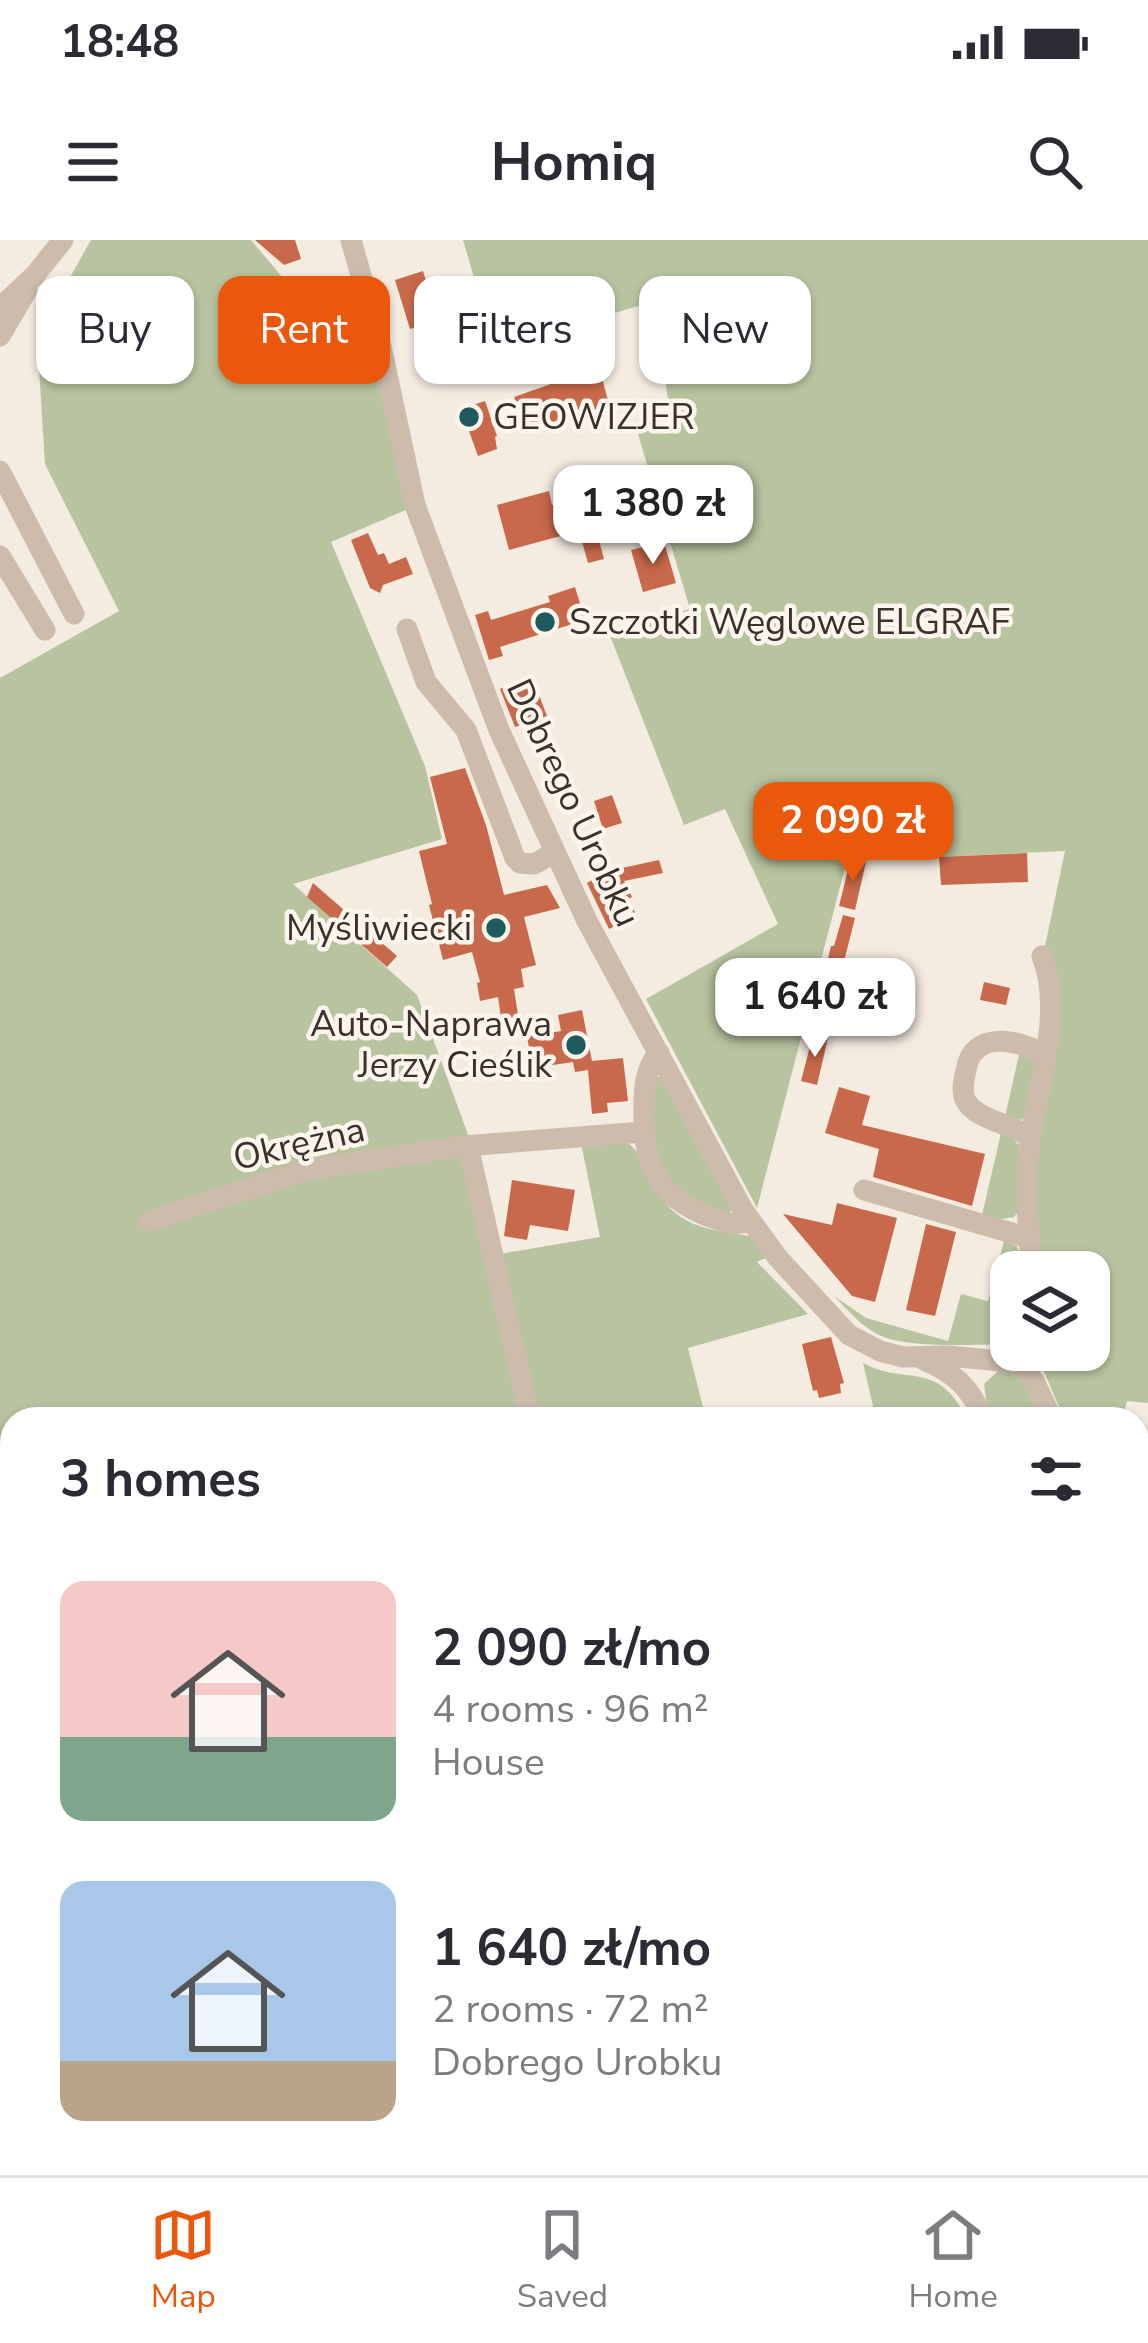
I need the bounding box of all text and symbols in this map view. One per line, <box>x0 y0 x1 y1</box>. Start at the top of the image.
text: 18:48 <box>60 12 179 73</box>
text: Homiq <box>491 125 657 199</box>
icon: menu <box>60 129 126 195</box>
icon: search <box>1022 129 1088 195</box>
chip: Buy <box>36 276 194 384</box>
chip: Rent <box>218 276 390 384</box>
chip: Filters <box>414 276 615 384</box>
chip: New <box>639 276 811 384</box>
place label: GEOWIZJER <box>493 393 695 442</box>
marker: GEOWIZJER <box>456 404 482 430</box>
pin: 1 380 zł <box>529 465 777 567</box>
text: 1 380 zł <box>580 477 726 530</box>
place label: Szczotki Węglowe ELGRAF <box>569 598 1010 647</box>
marker: Szczotki Węglowe ELGRAF <box>532 609 558 635</box>
street label: Dobrego Urobku <box>494 671 652 935</box>
pin: 2 090 zł <box>729 782 977 884</box>
text: 2 090 zł <box>780 794 926 847</box>
place label: Myśliwiecki <box>286 904 472 953</box>
marker: Myśliwiecki <box>483 915 509 941</box>
pin: 1 640 zł <box>691 958 939 1060</box>
text: 1 640 zł <box>742 970 888 1023</box>
place label: Auto-Naprawa Jerzy Cieślik <box>310 1000 553 1090</box>
marker: Auto-Naprawa Jerzy Cieślik <box>563 1032 589 1058</box>
street label: Okrężna <box>228 1105 370 1183</box>
map controls <box>990 1251 1110 1371</box>
button: layers <box>990 1251 1110 1371</box>
text: 3 homes <box>60 1444 261 1514</box>
icon: filters <box>1023 1446 1089 1512</box>
text: 2 090 zł/mo <box>432 1613 711 1683</box>
icon: home <box>156 1629 300 1773</box>
text: 4 rooms · 96 m² <box>432 1683 709 1736</box>
text: House <box>432 1736 545 1789</box>
text: 1 640 zł/mo <box>432 1913 711 1983</box>
icon: home <box>156 1929 300 2073</box>
text: 2 rooms · 72 m² <box>432 1983 709 2036</box>
text: Dobrego Urobku <box>432 2036 722 2089</box>
tab: Map <box>150 2202 216 2319</box>
tab: Saved <box>517 2202 608 2319</box>
tab: Home <box>908 2202 998 2319</box>

